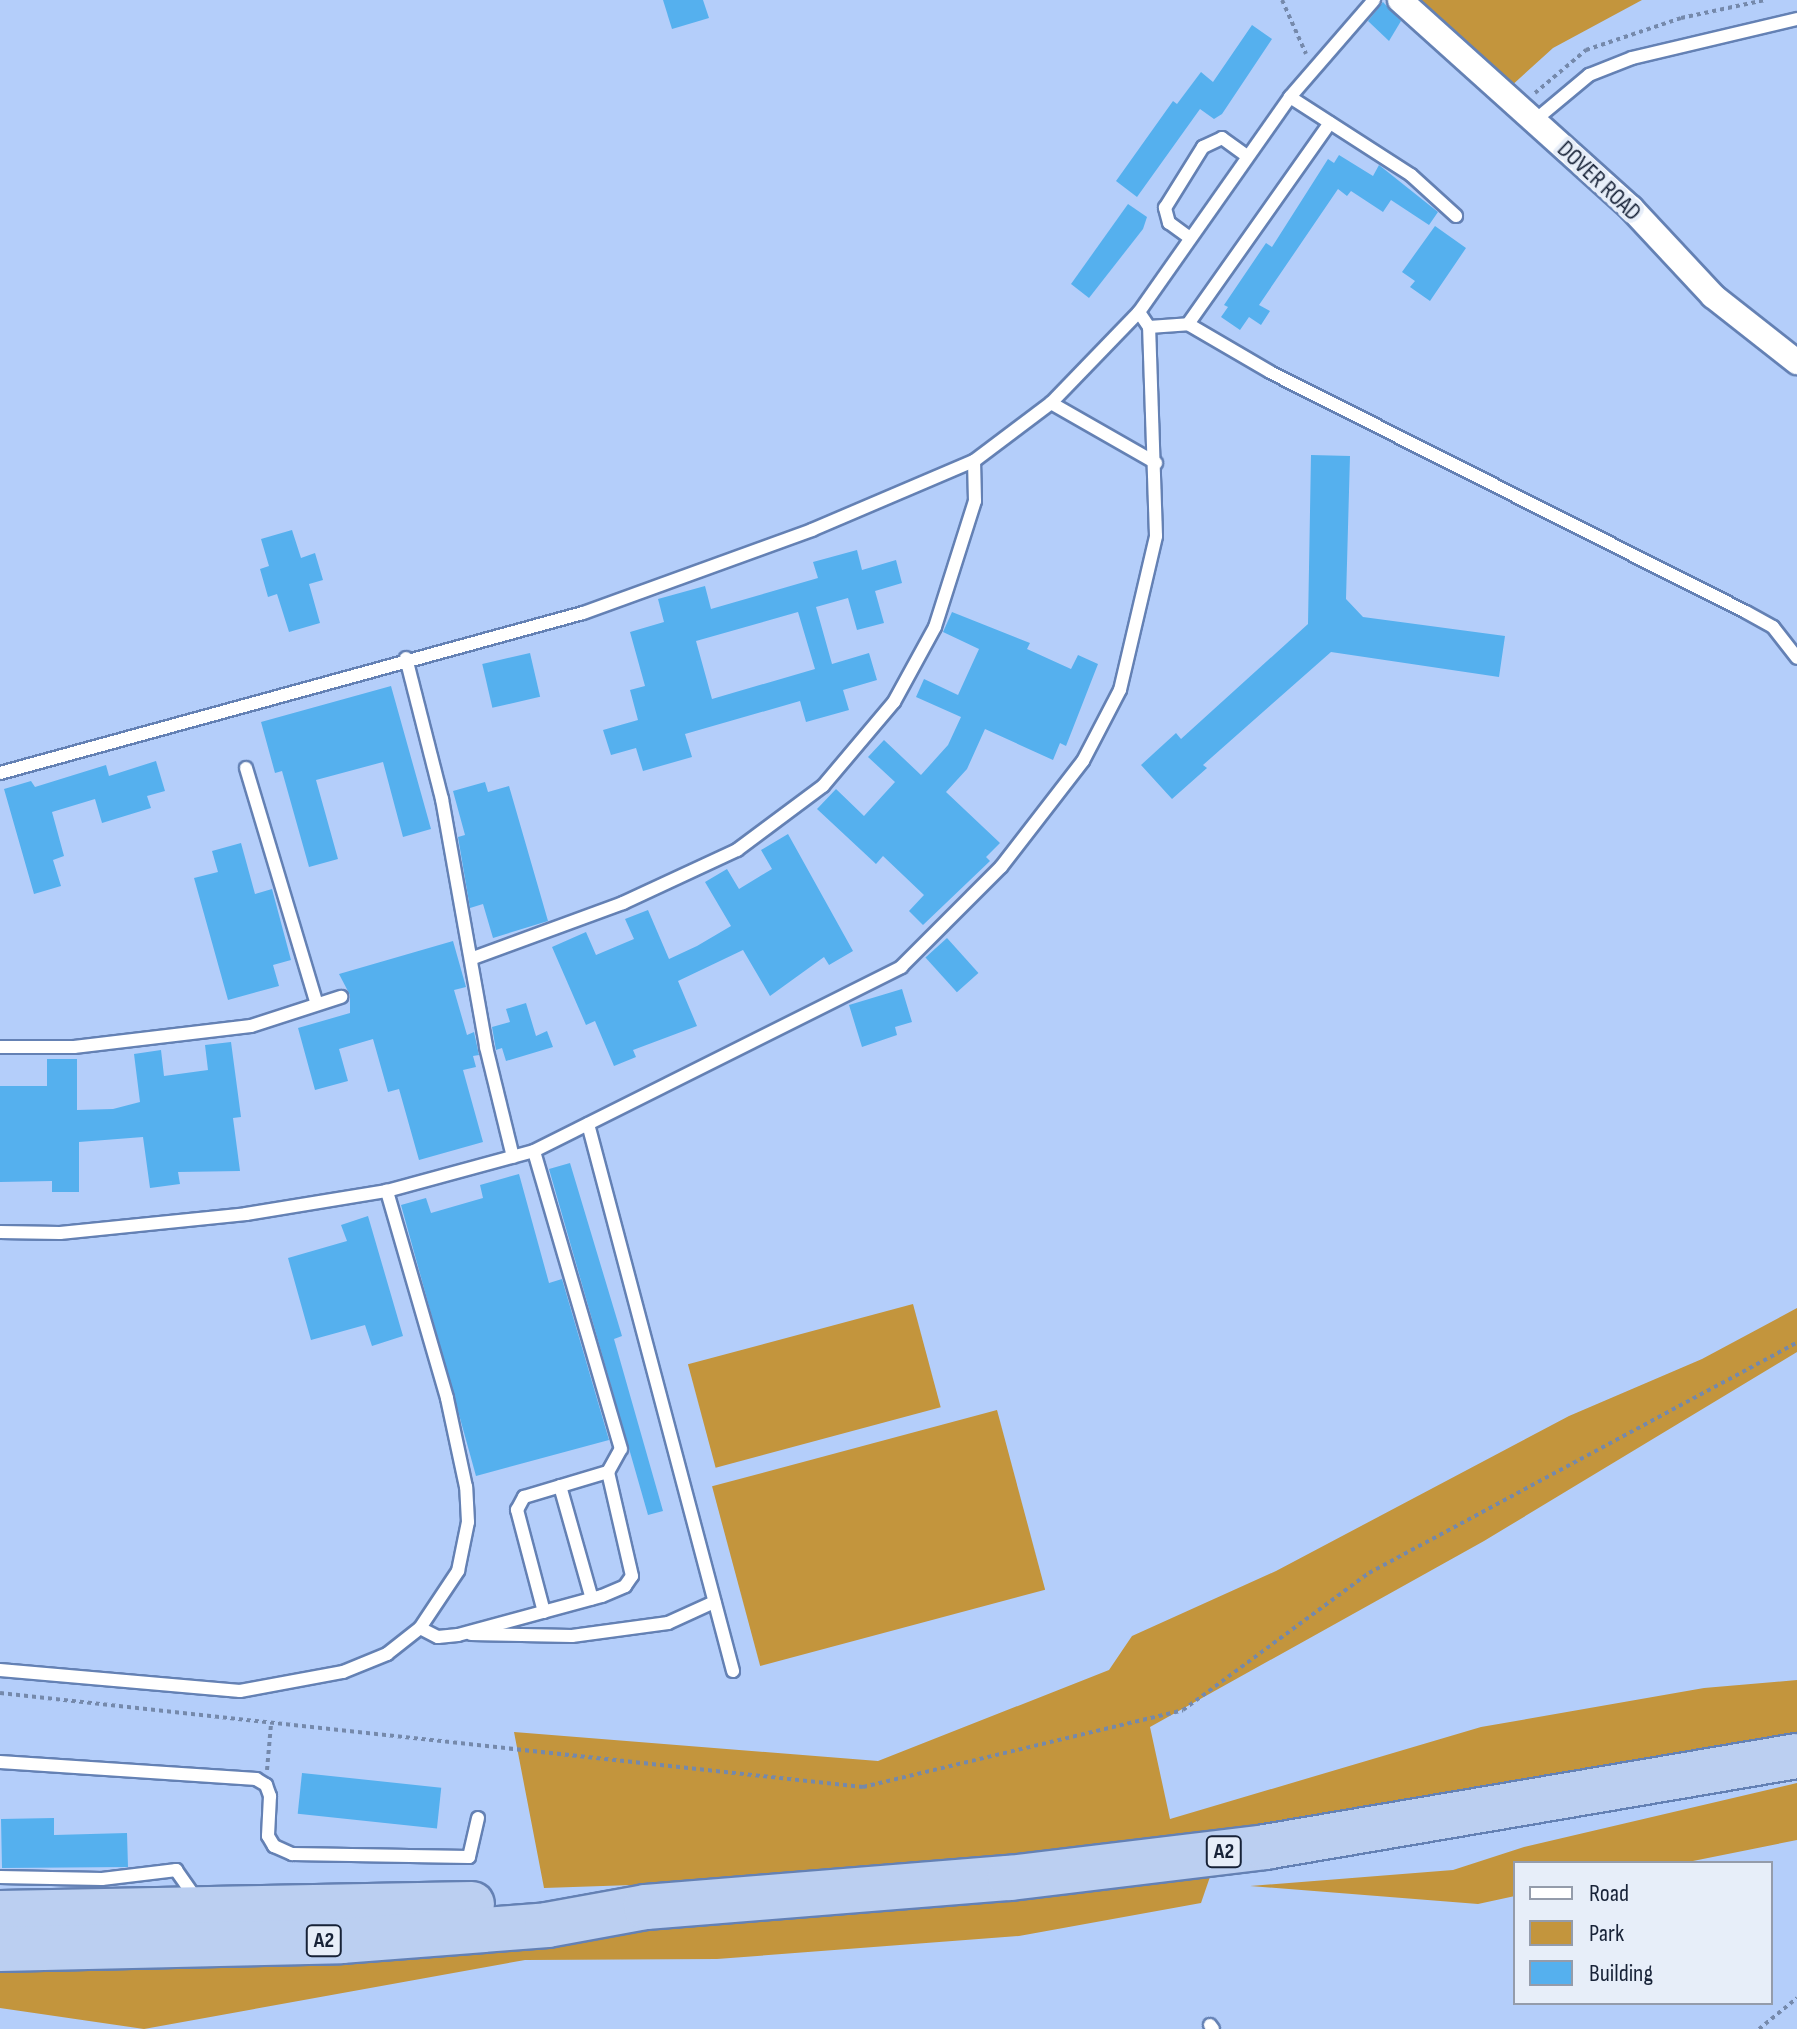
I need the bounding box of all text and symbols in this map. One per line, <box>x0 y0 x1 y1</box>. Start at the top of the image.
street label: DOVER ROAD <box>1551 135 1647 227</box>
road number: A2 <box>1204 1834 1244 1870</box>
legend <box>1513 1861 1773 2005</box>
text: Road <box>1589 1879 1629 1908</box>
text: Park <box>1589 1919 1624 1948</box>
road number: A2 <box>304 1923 344 1959</box>
text: Building <box>1589 1959 1653 1988</box>

